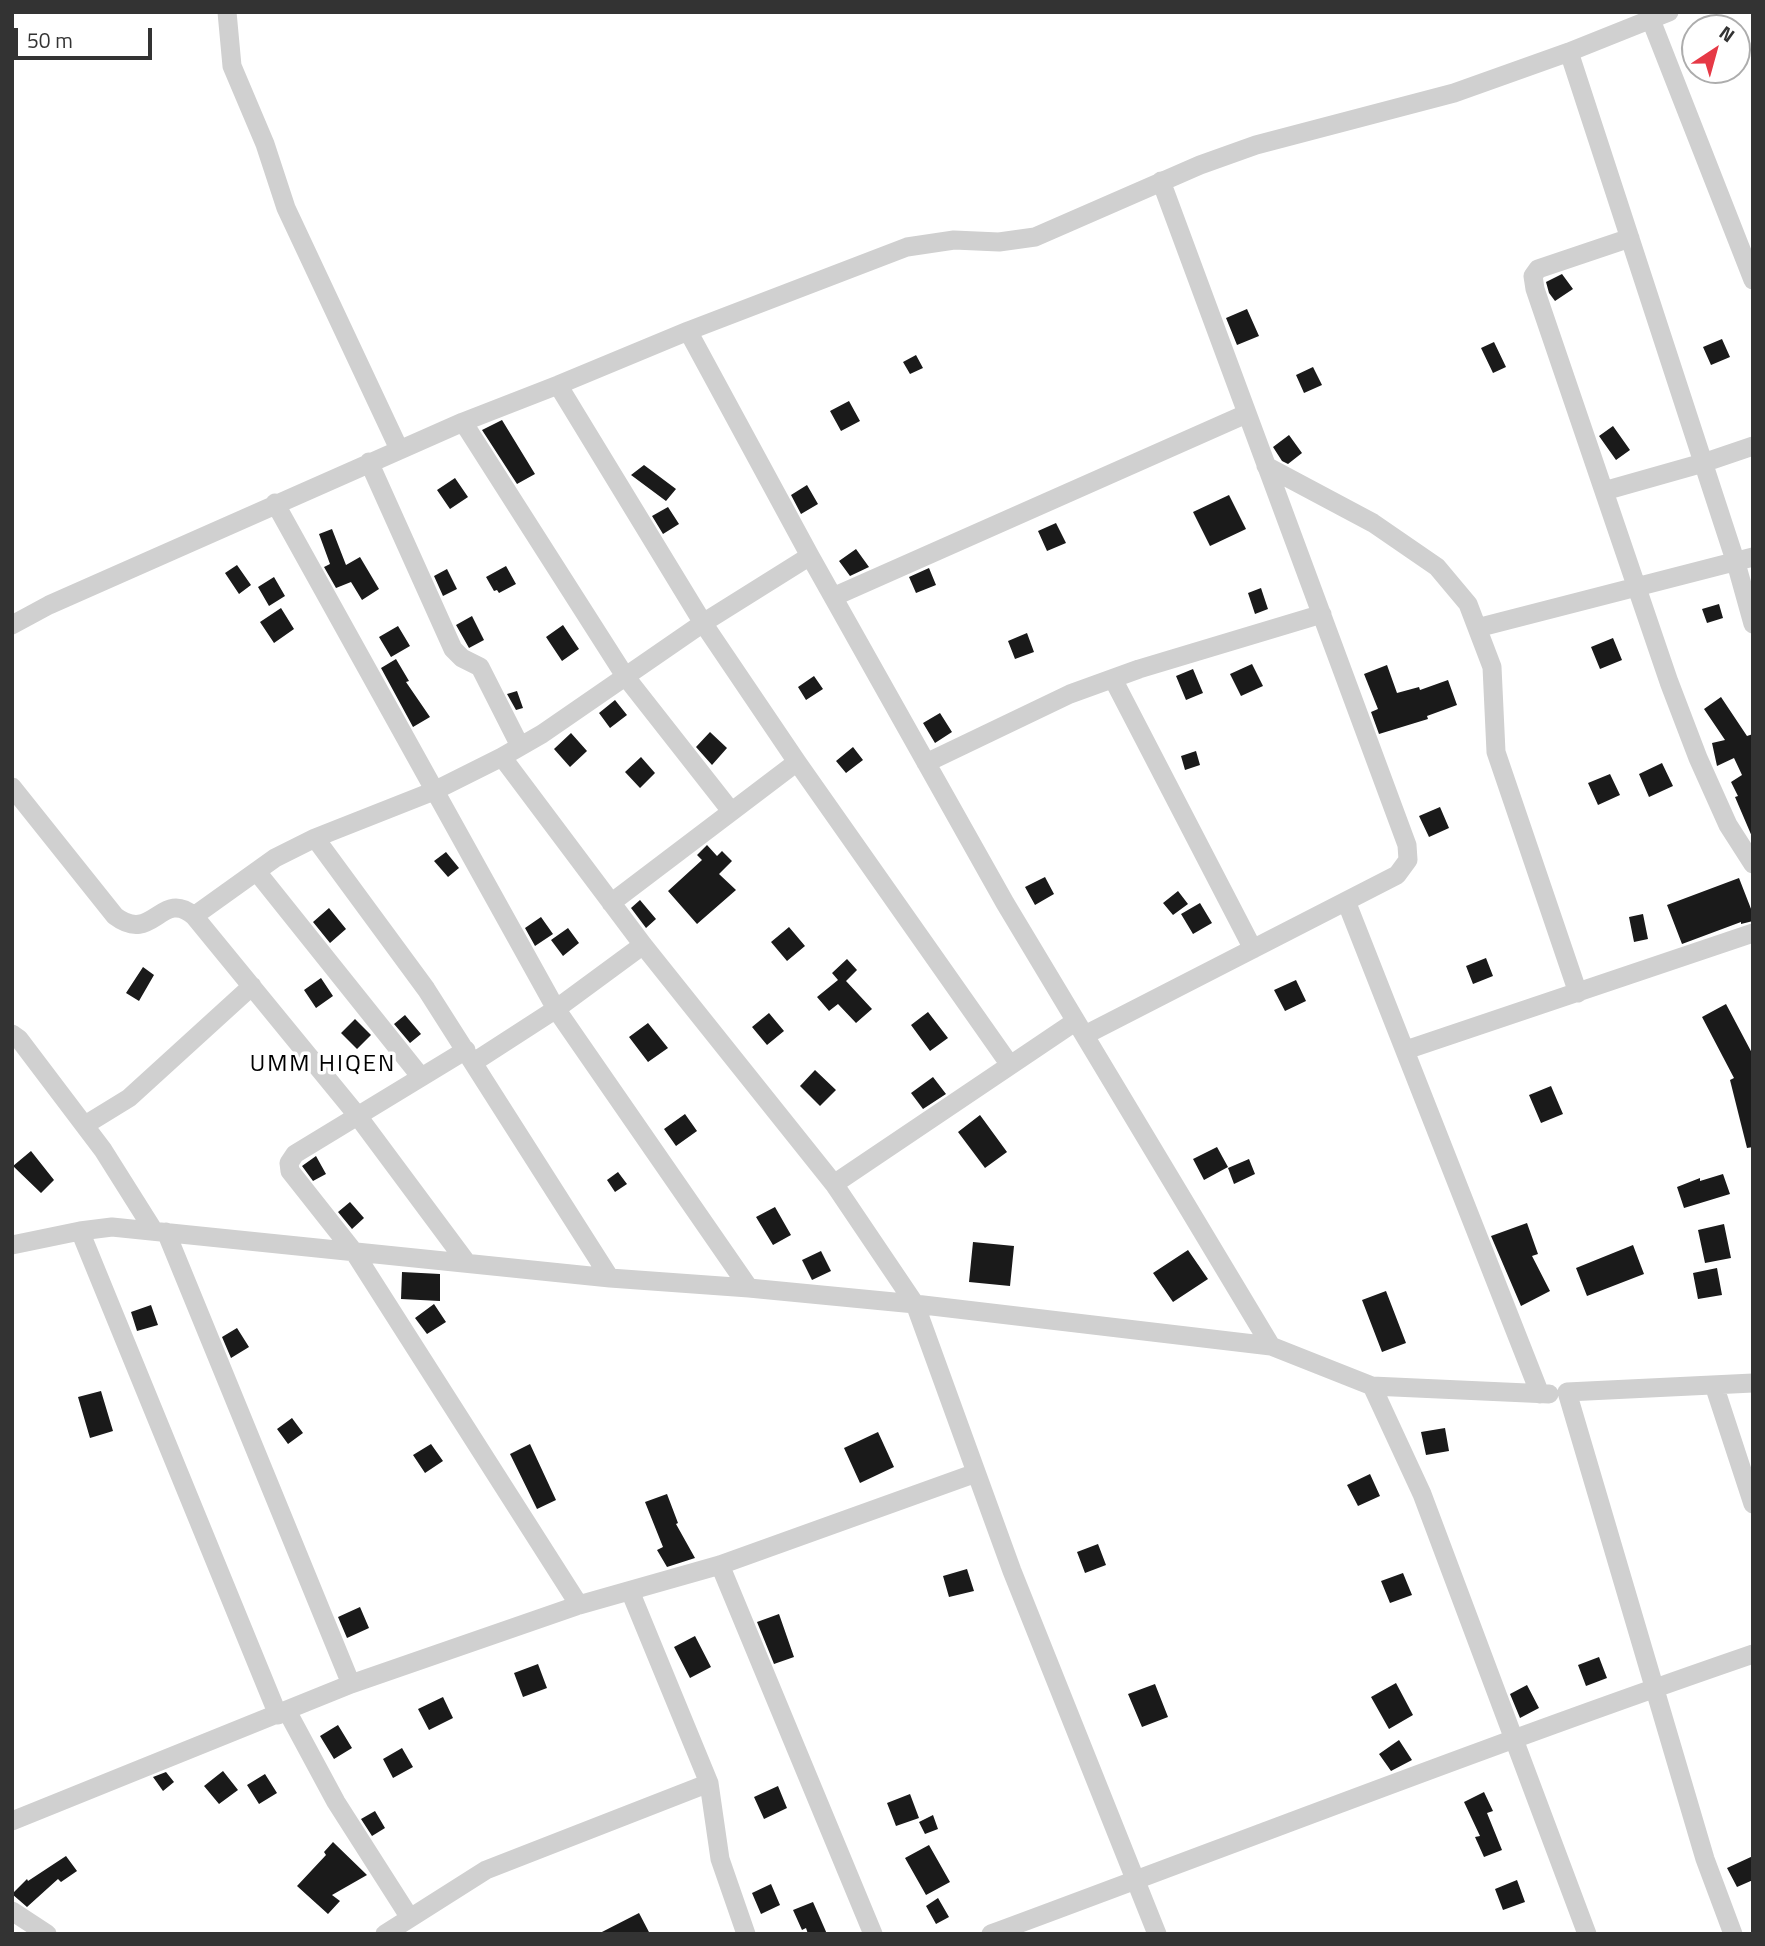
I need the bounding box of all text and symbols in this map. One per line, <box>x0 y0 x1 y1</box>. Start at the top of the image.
scale bar <box>18 14 156 58</box>
north arrow <box>1681 14 1751 84</box>
text: N <box>1714 18 1741 49</box>
text: 50 m <box>27 24 73 56</box>
district label: UMM HIQEN <box>251 1051 395 1079</box>

